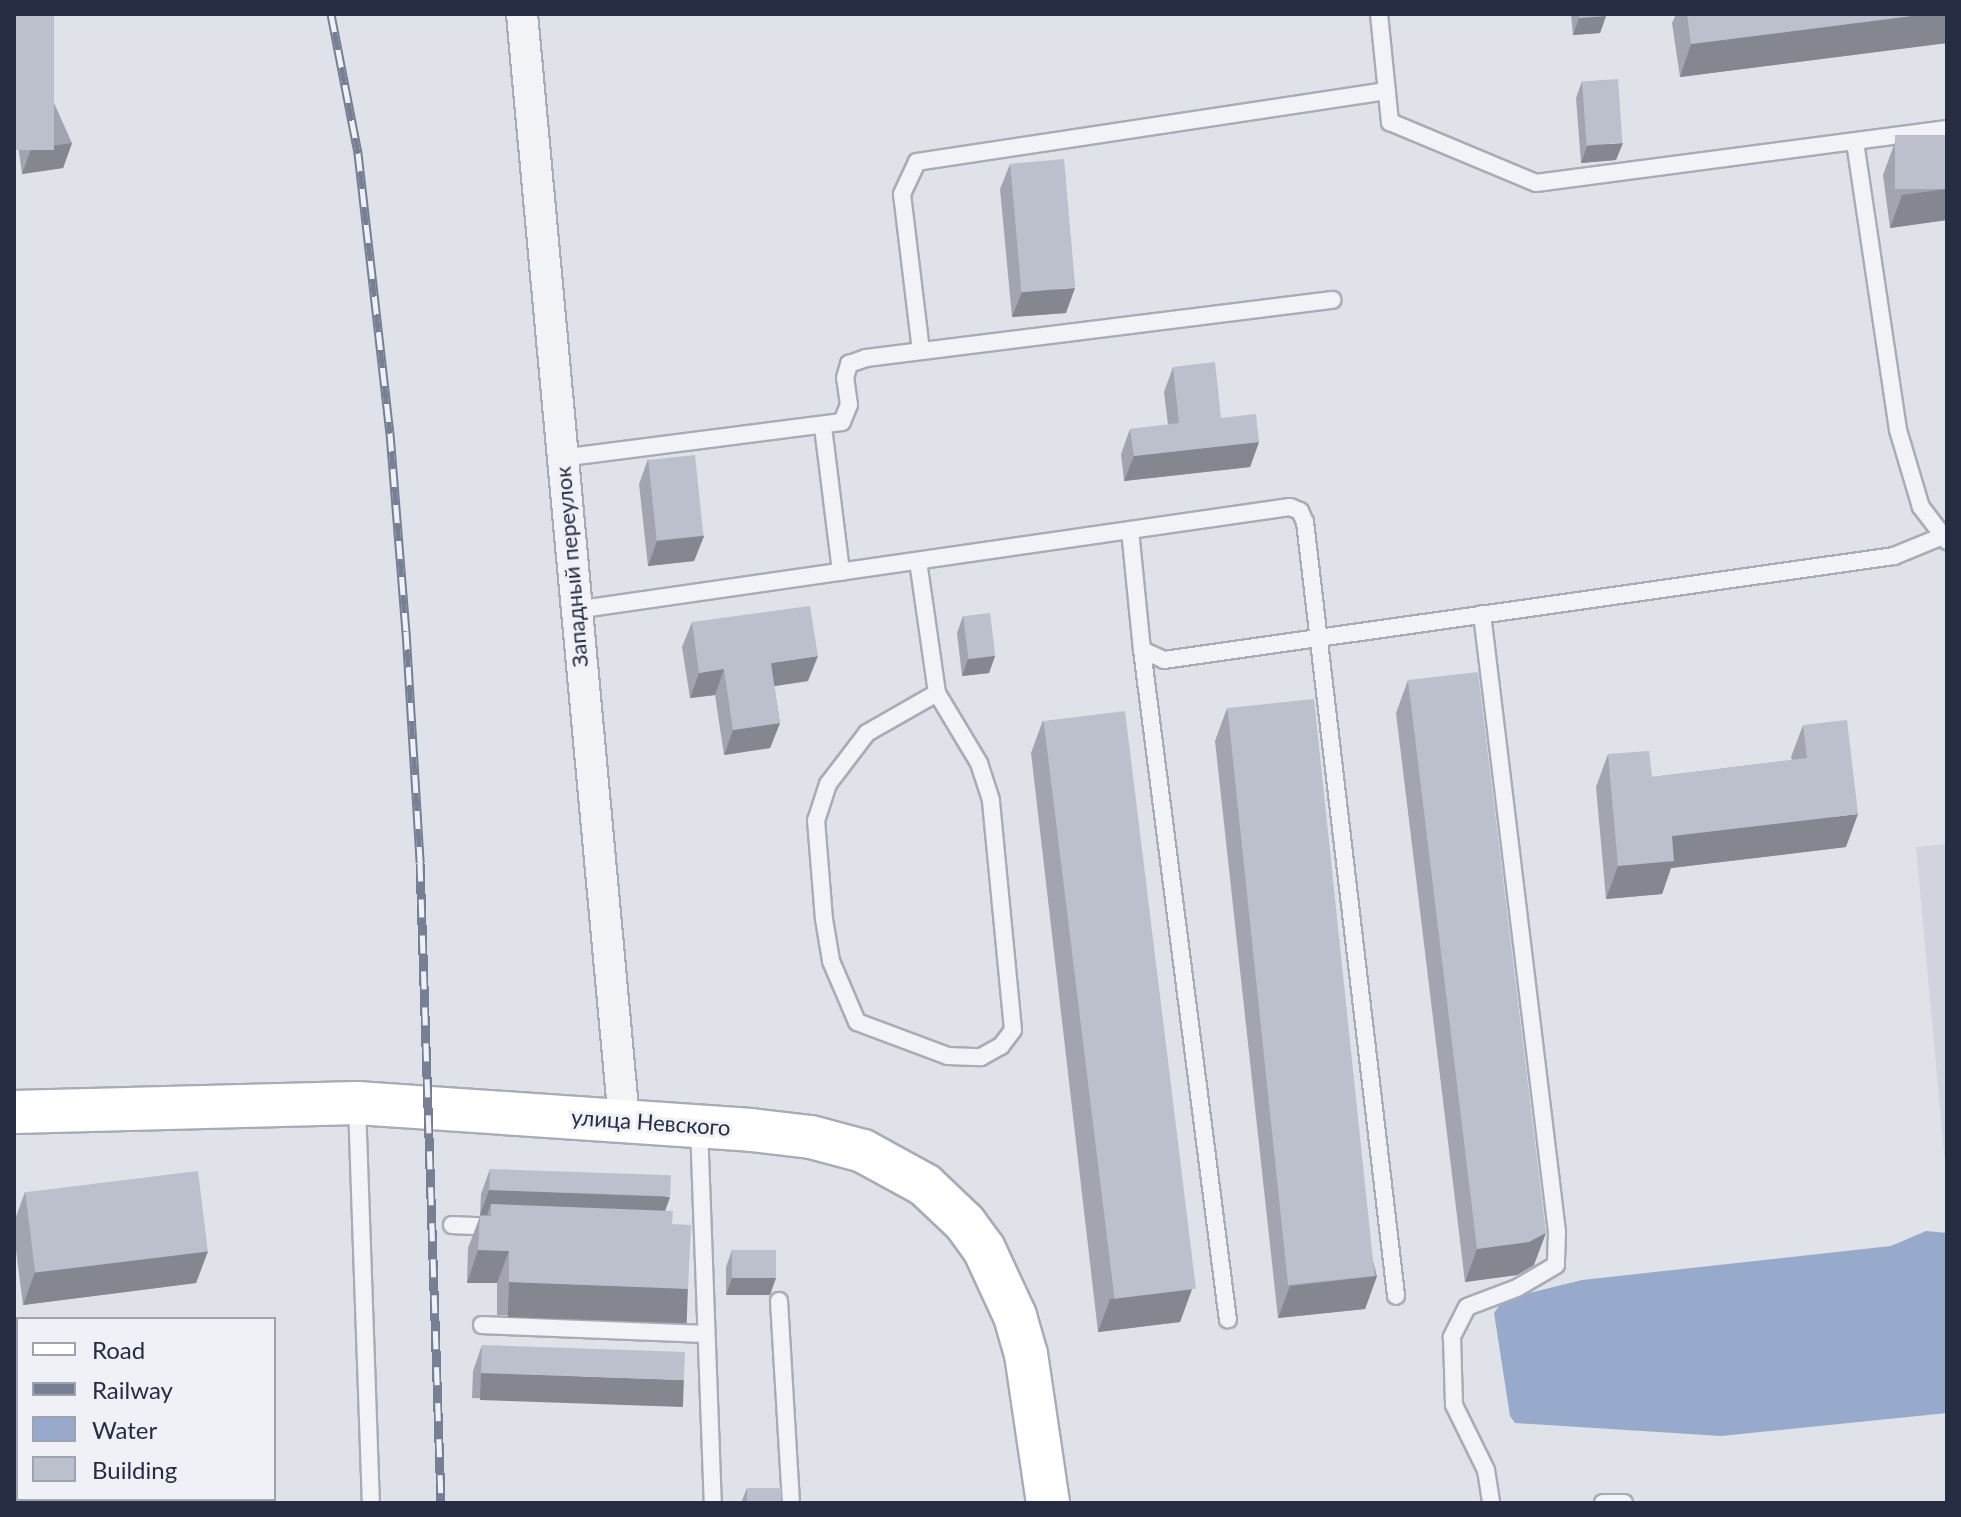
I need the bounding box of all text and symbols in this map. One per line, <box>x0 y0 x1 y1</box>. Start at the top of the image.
street label: Западный переулок <box>549 465 593 669</box>
street label: улица Невского <box>570 1103 732 1141</box>
legend <box>16 1317 276 1501</box>
text: Road <box>92 1335 145 1364</box>
text: Railway <box>92 1375 173 1404</box>
text: Water <box>92 1415 157 1444</box>
text: Building <box>92 1455 177 1484</box>

